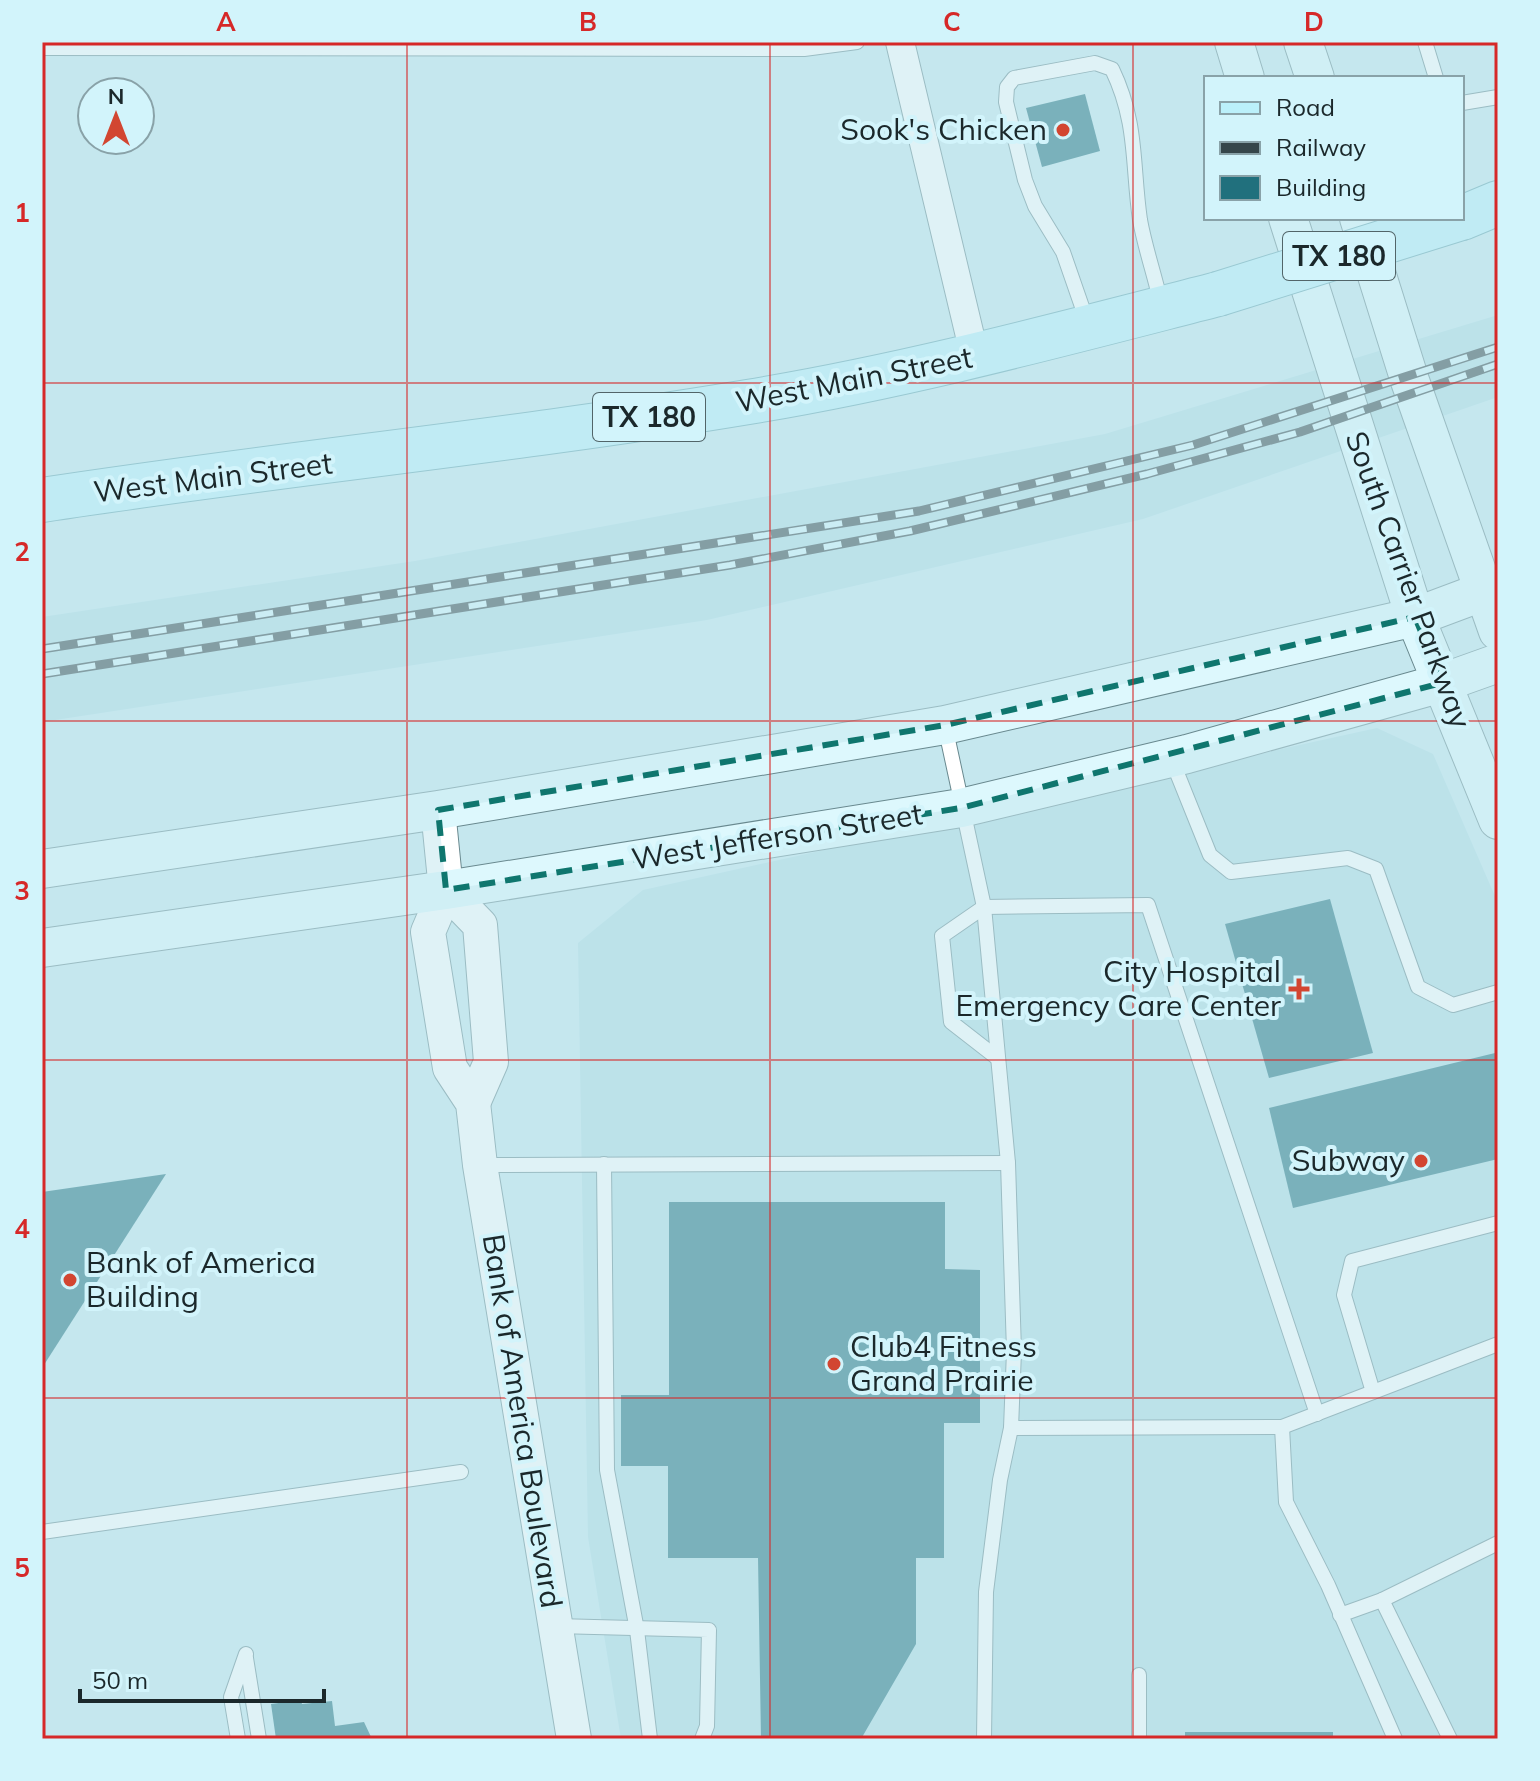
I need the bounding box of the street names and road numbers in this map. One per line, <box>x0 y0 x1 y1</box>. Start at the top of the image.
road number: TX 180 <box>1283 232 1395 280</box>
street label: West Main Street <box>732 337 975 421</box>
road number: TX 180 <box>593 393 705 441</box>
street label: South Carrier Parkway <box>1338 426 1480 733</box>
street label: West Main Street <box>91 444 334 511</box>
street label: West Jefferson Street <box>629 794 925 878</box>
street label: Bank of America Boulevard <box>475 1231 571 1610</box>

